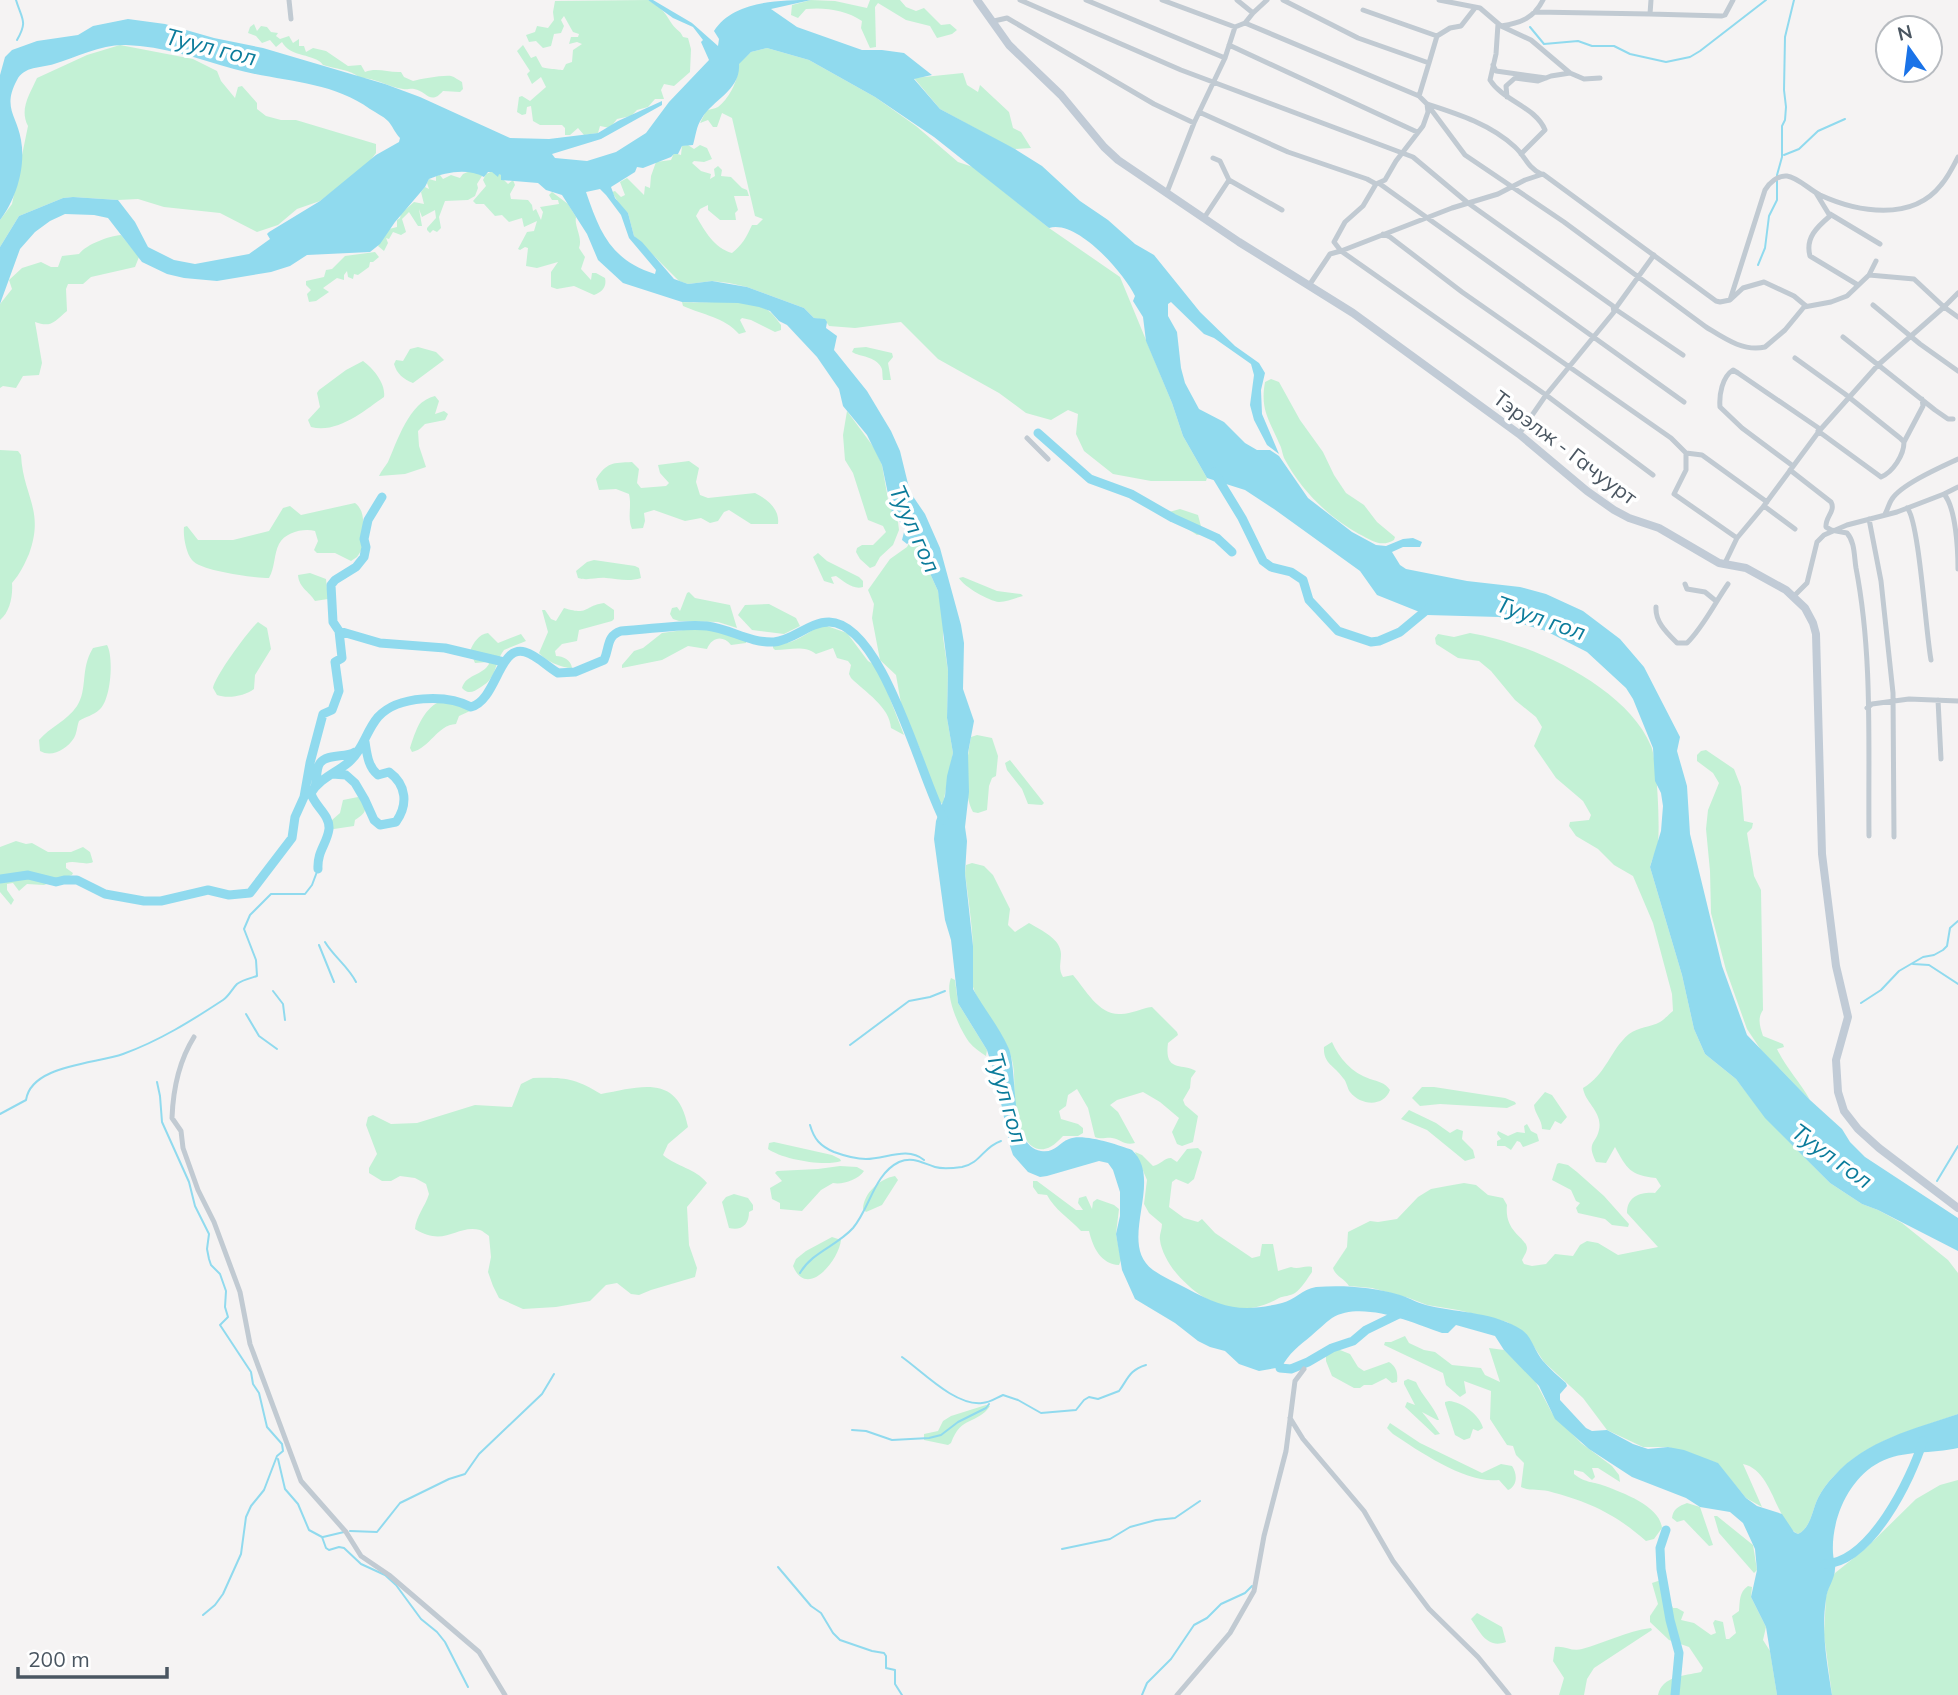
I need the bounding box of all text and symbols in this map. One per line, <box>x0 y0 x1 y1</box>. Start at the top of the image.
north arrow <box>1874 14 1944 84</box>
text: N <box>1895 19 1915 46</box>
water label: Туул гол <box>163 21 260 72</box>
street label: Тэрэлж - Гачуурт <box>1488 385 1643 510</box>
water label: Туул гол <box>883 481 948 577</box>
water label: Туул гол <box>1493 589 1590 646</box>
water label: Туул гол <box>981 1049 1034 1146</box>
water label: Туул гол <box>1786 1117 1878 1195</box>
scale bar <box>18 1636 166 1680</box>
text: 200 m <box>28 1646 90 1672</box>

